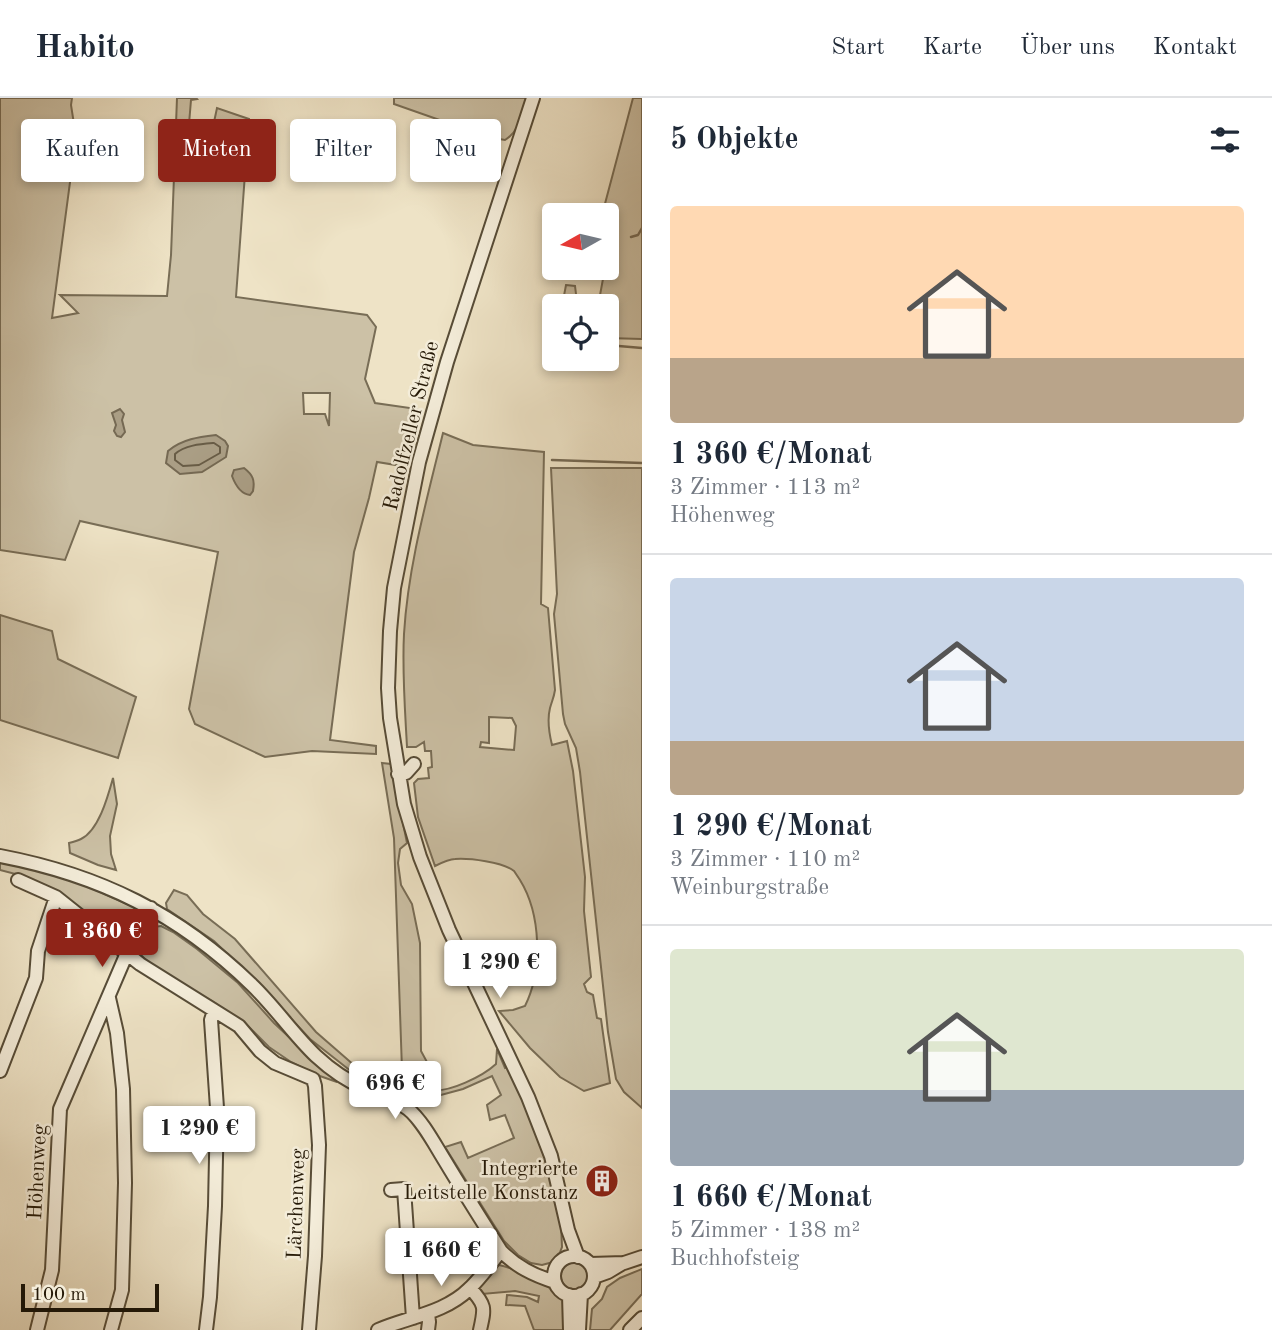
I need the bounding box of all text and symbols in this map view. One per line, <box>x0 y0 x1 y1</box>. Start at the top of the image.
text: Habito <box>35 32 135 65</box>
text: Start <box>831 36 885 60</box>
text: Karte <box>923 36 982 60</box>
text: Über uns <box>1020 36 1115 60</box>
text: Kontakt <box>1153 36 1237 60</box>
chip: Kaufen <box>21 119 144 182</box>
chip: Mieten <box>158 119 276 182</box>
chip: Filter <box>290 119 396 182</box>
chip: Neu <box>410 119 501 182</box>
icon: filters <box>1206 121 1244 159</box>
text: 5 Objekte <box>670 125 799 155</box>
north arrow <box>542 203 620 280</box>
map controls <box>542 203 619 371</box>
icon: home <box>894 251 1020 377</box>
button: locate <box>542 294 619 371</box>
street label: Radolfzeller Straße <box>381 339 443 513</box>
text: 1 360 €/Monat <box>670 440 872 470</box>
text: 3 Zimmer · 113 m² <box>670 476 860 499</box>
text: Höhenweg <box>670 504 775 527</box>
icon: home <box>894 623 1020 749</box>
text: 1 290 €/Monat <box>670 812 872 842</box>
text: 3 Zimmer · 110 m² <box>670 848 860 871</box>
text: Weinburgstraße <box>670 876 829 899</box>
pin: 1 360 € <box>37 910 167 969</box>
text: 1 360 € <box>62 920 142 943</box>
pin: 1 290 € <box>435 940 565 1000</box>
text: 1 290 € <box>460 951 540 974</box>
icon: home <box>894 994 1020 1120</box>
pin: 696 € <box>346 1062 444 1121</box>
text: 696 € <box>365 1072 425 1095</box>
pin: 1 290 € <box>134 1107 264 1166</box>
text: 1 290 € <box>159 1117 239 1140</box>
street label: Höhenweg <box>25 1123 51 1220</box>
street label: Lärchenweg <box>285 1148 309 1260</box>
place label: Integrierte Leitstelle Konstanz <box>403 1159 578 1204</box>
building icon: Integrierte Leitstelle Konstanz <box>583 1162 621 1200</box>
text: 1 660 €/Monat <box>670 1183 872 1213</box>
text: 5 Zimmer · 138 m² <box>670 1219 860 1242</box>
pin: 1 660 € <box>376 1228 506 1288</box>
text: 1 660 € <box>401 1239 481 1262</box>
text: Buchhofsteig <box>670 1247 799 1270</box>
scale bar <box>21 1281 159 1313</box>
text: 100 m <box>32 1286 85 1305</box>

